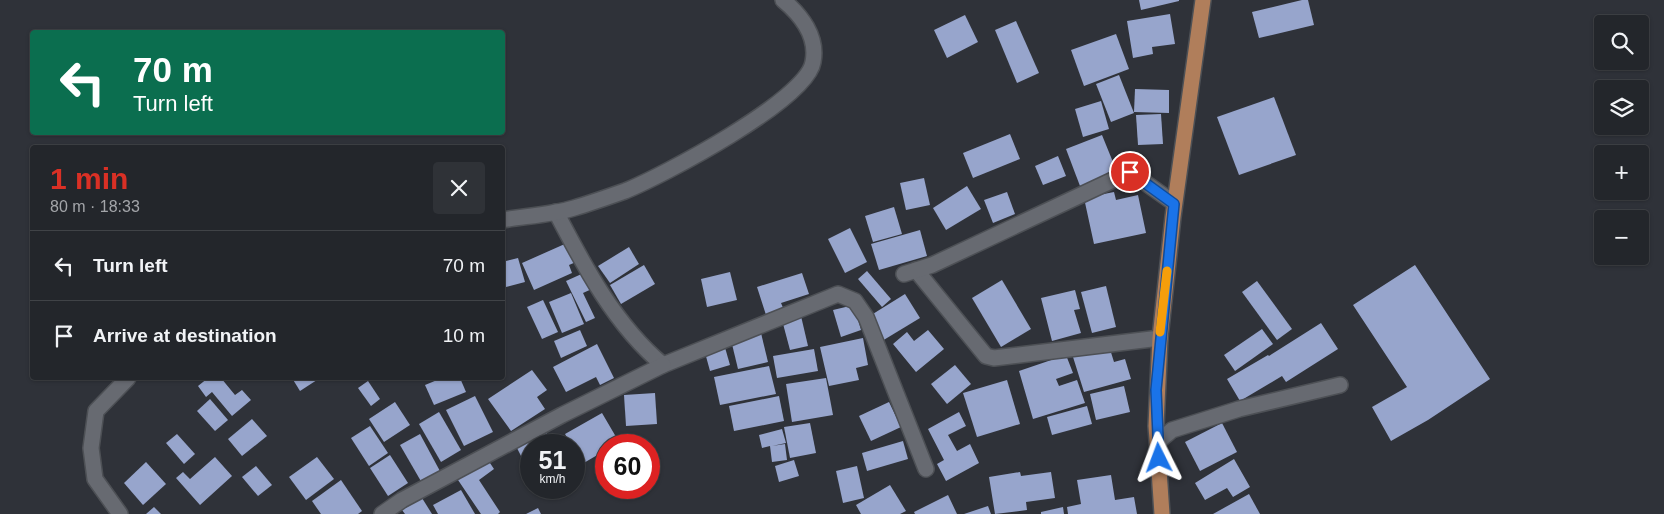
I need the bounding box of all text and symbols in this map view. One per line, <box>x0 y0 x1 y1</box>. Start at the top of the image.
map controls <box>1594 15 1649 265</box>
button: search <box>1594 15 1649 70</box>
icon: left <box>50 50 115 115</box>
text: 70 m <box>133 50 213 89</box>
button: layers <box>1594 80 1649 135</box>
text: Turn left <box>133 91 213 116</box>
button: + <box>1594 145 1649 200</box>
pin <box>1109 151 1151 193</box>
icon: arrive <box>1116 158 1144 186</box>
text: 1 min <box>50 162 128 195</box>
button: close <box>433 162 485 214</box>
text: 80 m · 18:33 <box>50 198 140 215</box>
button: − <box>1594 210 1649 265</box>
icon: left <box>50 252 78 280</box>
text: Turn left <box>93 255 168 276</box>
text: 70 m <box>443 255 485 276</box>
icon: arrive <box>50 322 78 350</box>
text: Arrive at destination <box>93 325 277 346</box>
text: 10 m <box>443 325 485 346</box>
position arrow <box>1132 431 1184 483</box>
speed limit sign: 60 <box>595 434 660 499</box>
text: 51 <box>539 446 566 474</box>
text: km/h <box>539 472 566 486</box>

